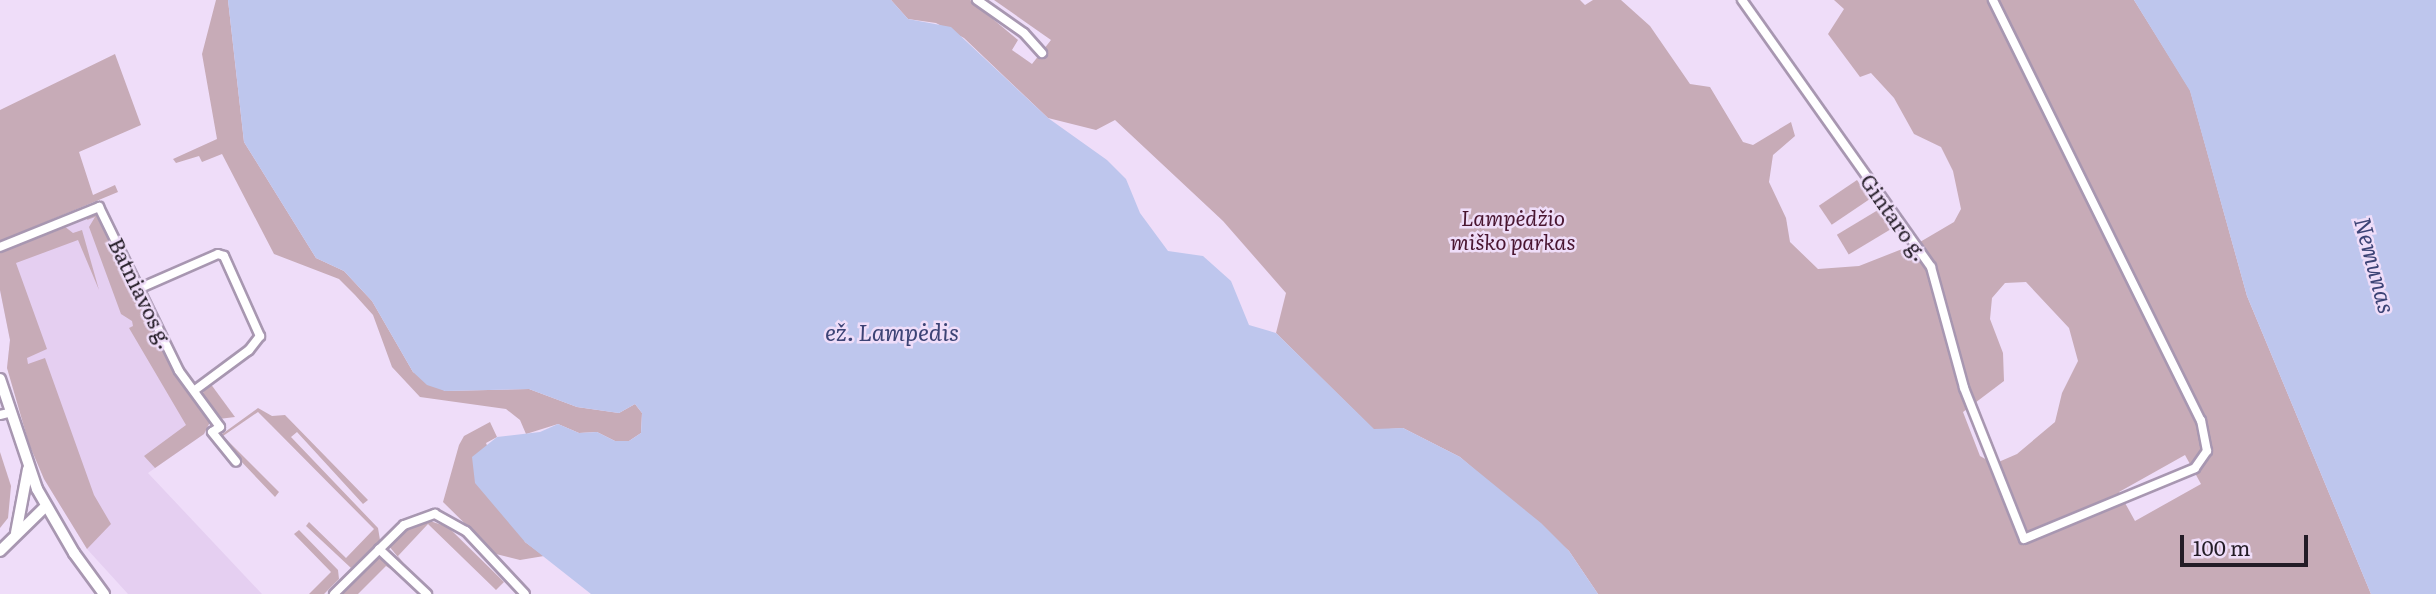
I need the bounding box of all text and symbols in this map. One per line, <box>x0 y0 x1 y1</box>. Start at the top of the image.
street label: Gintaro g. <box>1856 169 1934 265</box>
park label: Lampėdžio miško parkas <box>1451 204 1575 254</box>
water label: Nemunas <box>2350 214 2402 316</box>
street label: Batniavos g. <box>104 233 180 353</box>
water label: ež. Lampėdis <box>825 317 959 345</box>
scale bar <box>2184 520 2312 564</box>
text: 100 m <box>2193 531 2250 562</box>

